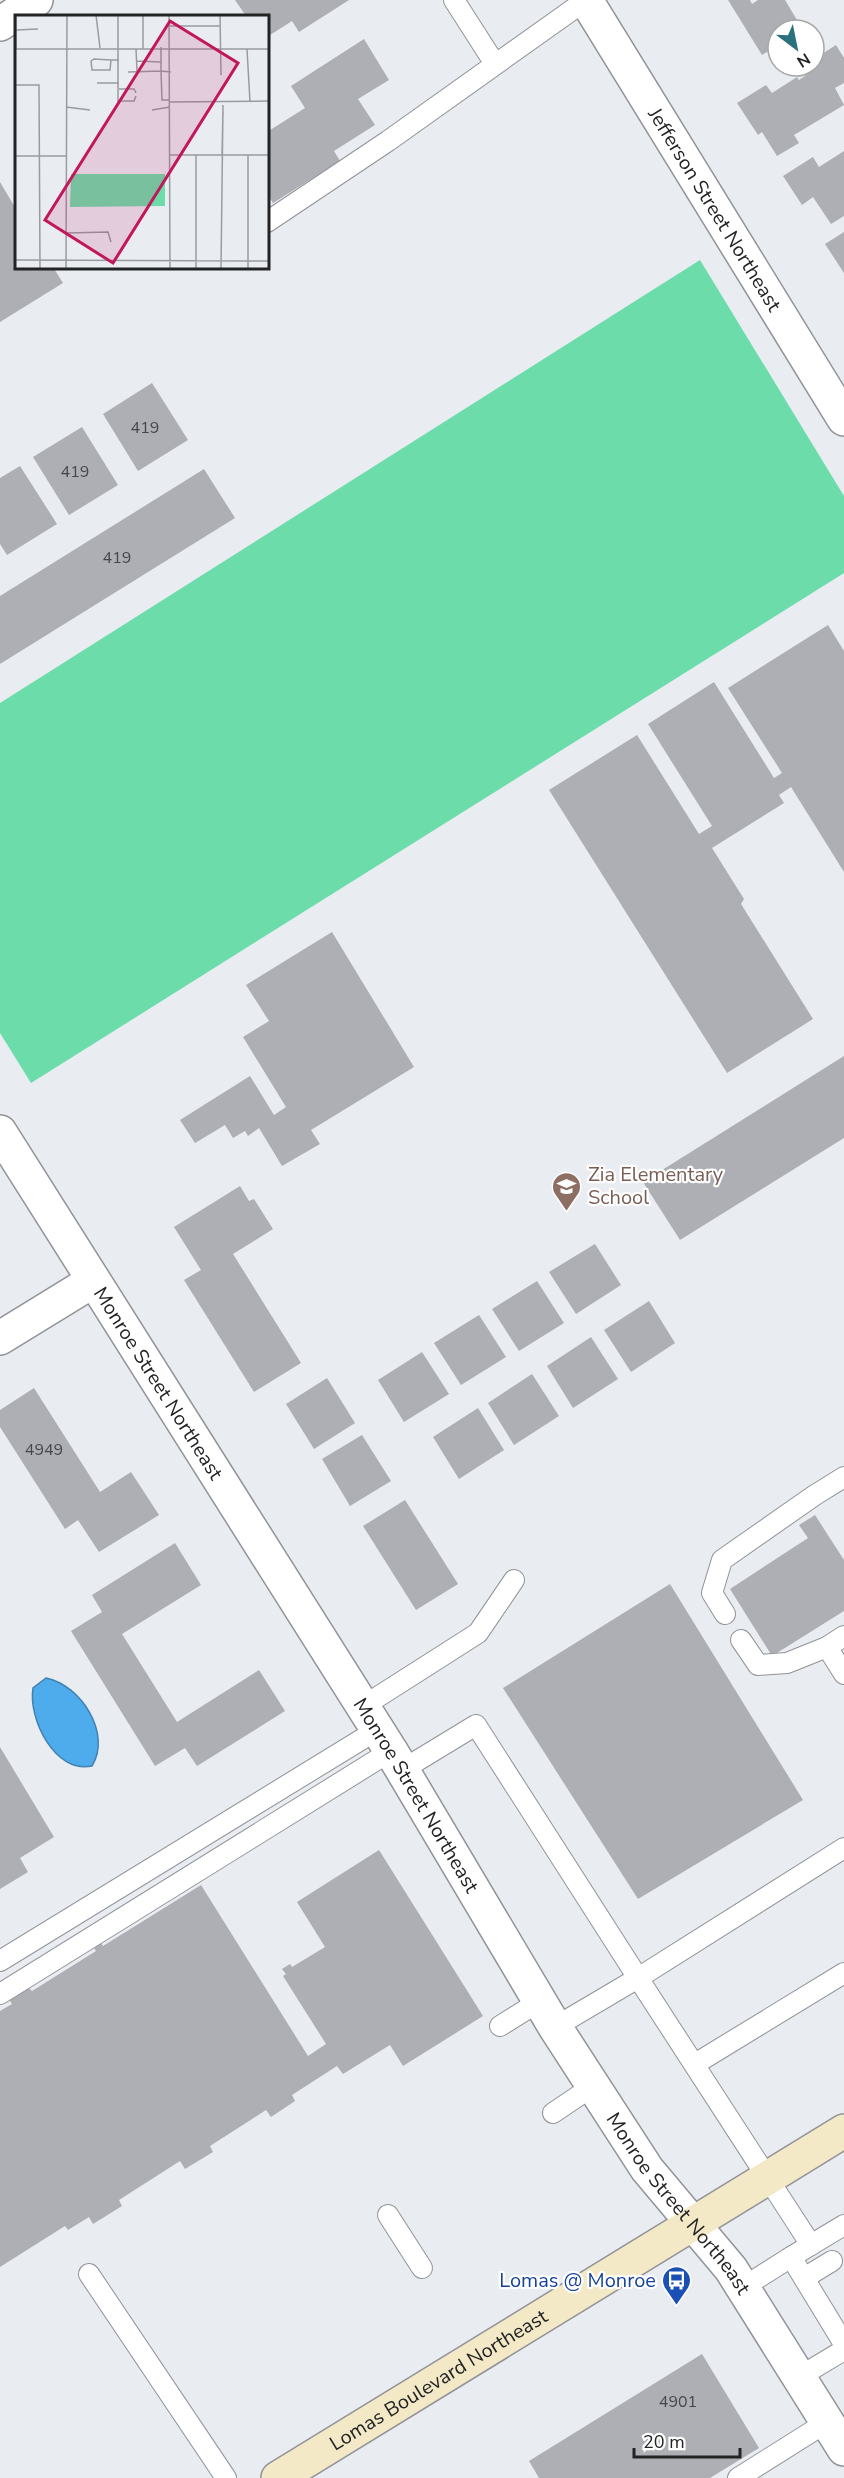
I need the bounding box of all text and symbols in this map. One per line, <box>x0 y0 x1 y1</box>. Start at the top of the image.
inset map <box>15 15 268 268</box>
north arrow <box>766 18 826 78</box>
text: N <box>793 47 814 72</box>
street label: Jefferson Street Northeast <box>641 102 788 317</box>
house number: 419 <box>131 417 159 439</box>
house number: 419 <box>61 461 89 483</box>
house number: 419 <box>103 547 131 569</box>
place label: Zia Elementary School <box>588 1161 724 1211</box>
school or university icon: Zia Elementary School <box>551 1170 583 1212</box>
street label: Monroe Street Northeast <box>87 1282 230 1486</box>
house number: 4949 <box>25 1439 63 1461</box>
street label: Monroe Street Northeast <box>347 1693 486 1899</box>
street label: Monroe Street Northeast <box>600 2107 757 2301</box>
bus stop icon: Lomas @ Monroe <box>661 2264 693 2306</box>
place label: Lomas @ Monroe <box>499 2267 656 2294</box>
street label: Lomas Boulevard Northeast <box>324 2303 553 2457</box>
house number: 4901 <box>659 2391 697 2413</box>
scale bar <box>634 2421 740 2459</box>
text: 20 m <box>643 2430 685 2454</box>

